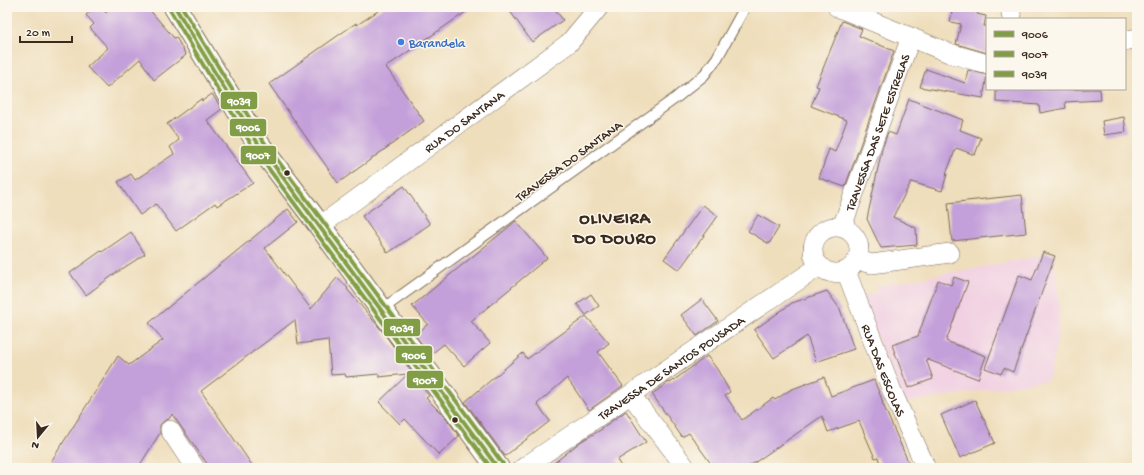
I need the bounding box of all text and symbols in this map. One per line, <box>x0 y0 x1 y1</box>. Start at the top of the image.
scale bar <box>20 18 72 44</box>
legend <box>986 18 1126 90</box>
text: 20 m <box>26 27 51 41</box>
text: 9006 <box>1021 29 1049 43</box>
marker: Barandela <box>396 37 406 47</box>
place label: Barandela <box>408 37 466 52</box>
text: 9007 <box>1021 49 1049 63</box>
street label: TRAVESSA DAS SETE ESTRELAS <box>843 52 915 214</box>
text: 9039 <box>1021 69 1047 83</box>
street label: RUA DO SANTANA <box>422 87 509 157</box>
line badge: 9039 <box>220 91 258 110</box>
text: 9039 <box>227 97 251 109</box>
line badge: 9006 <box>229 118 267 137</box>
street label: TRAVESSA DO SANTANA <box>512 118 627 206</box>
text: 9006 <box>235 123 260 135</box>
line badge: 9007 <box>240 145 277 165</box>
text: 9007 <box>245 151 271 163</box>
unlabelled marker <box>282 168 292 178</box>
district label: OLIVEIRA DO DOURO <box>571 210 657 250</box>
street label: TRAVESSA DE SANTOS POUSADA <box>595 313 749 425</box>
line badge: 9039 <box>383 318 421 337</box>
street label: RUA DAS ESCOLAS <box>857 322 908 420</box>
text: 9039 <box>390 324 414 336</box>
line badge: 9006 <box>395 345 433 364</box>
text: 9006 <box>401 351 426 363</box>
line badge: 9007 <box>406 370 444 389</box>
text: 9007 <box>412 376 438 388</box>
unlabelled marker <box>450 415 460 425</box>
north arrow <box>18 417 58 457</box>
text: N <box>30 438 41 451</box>

